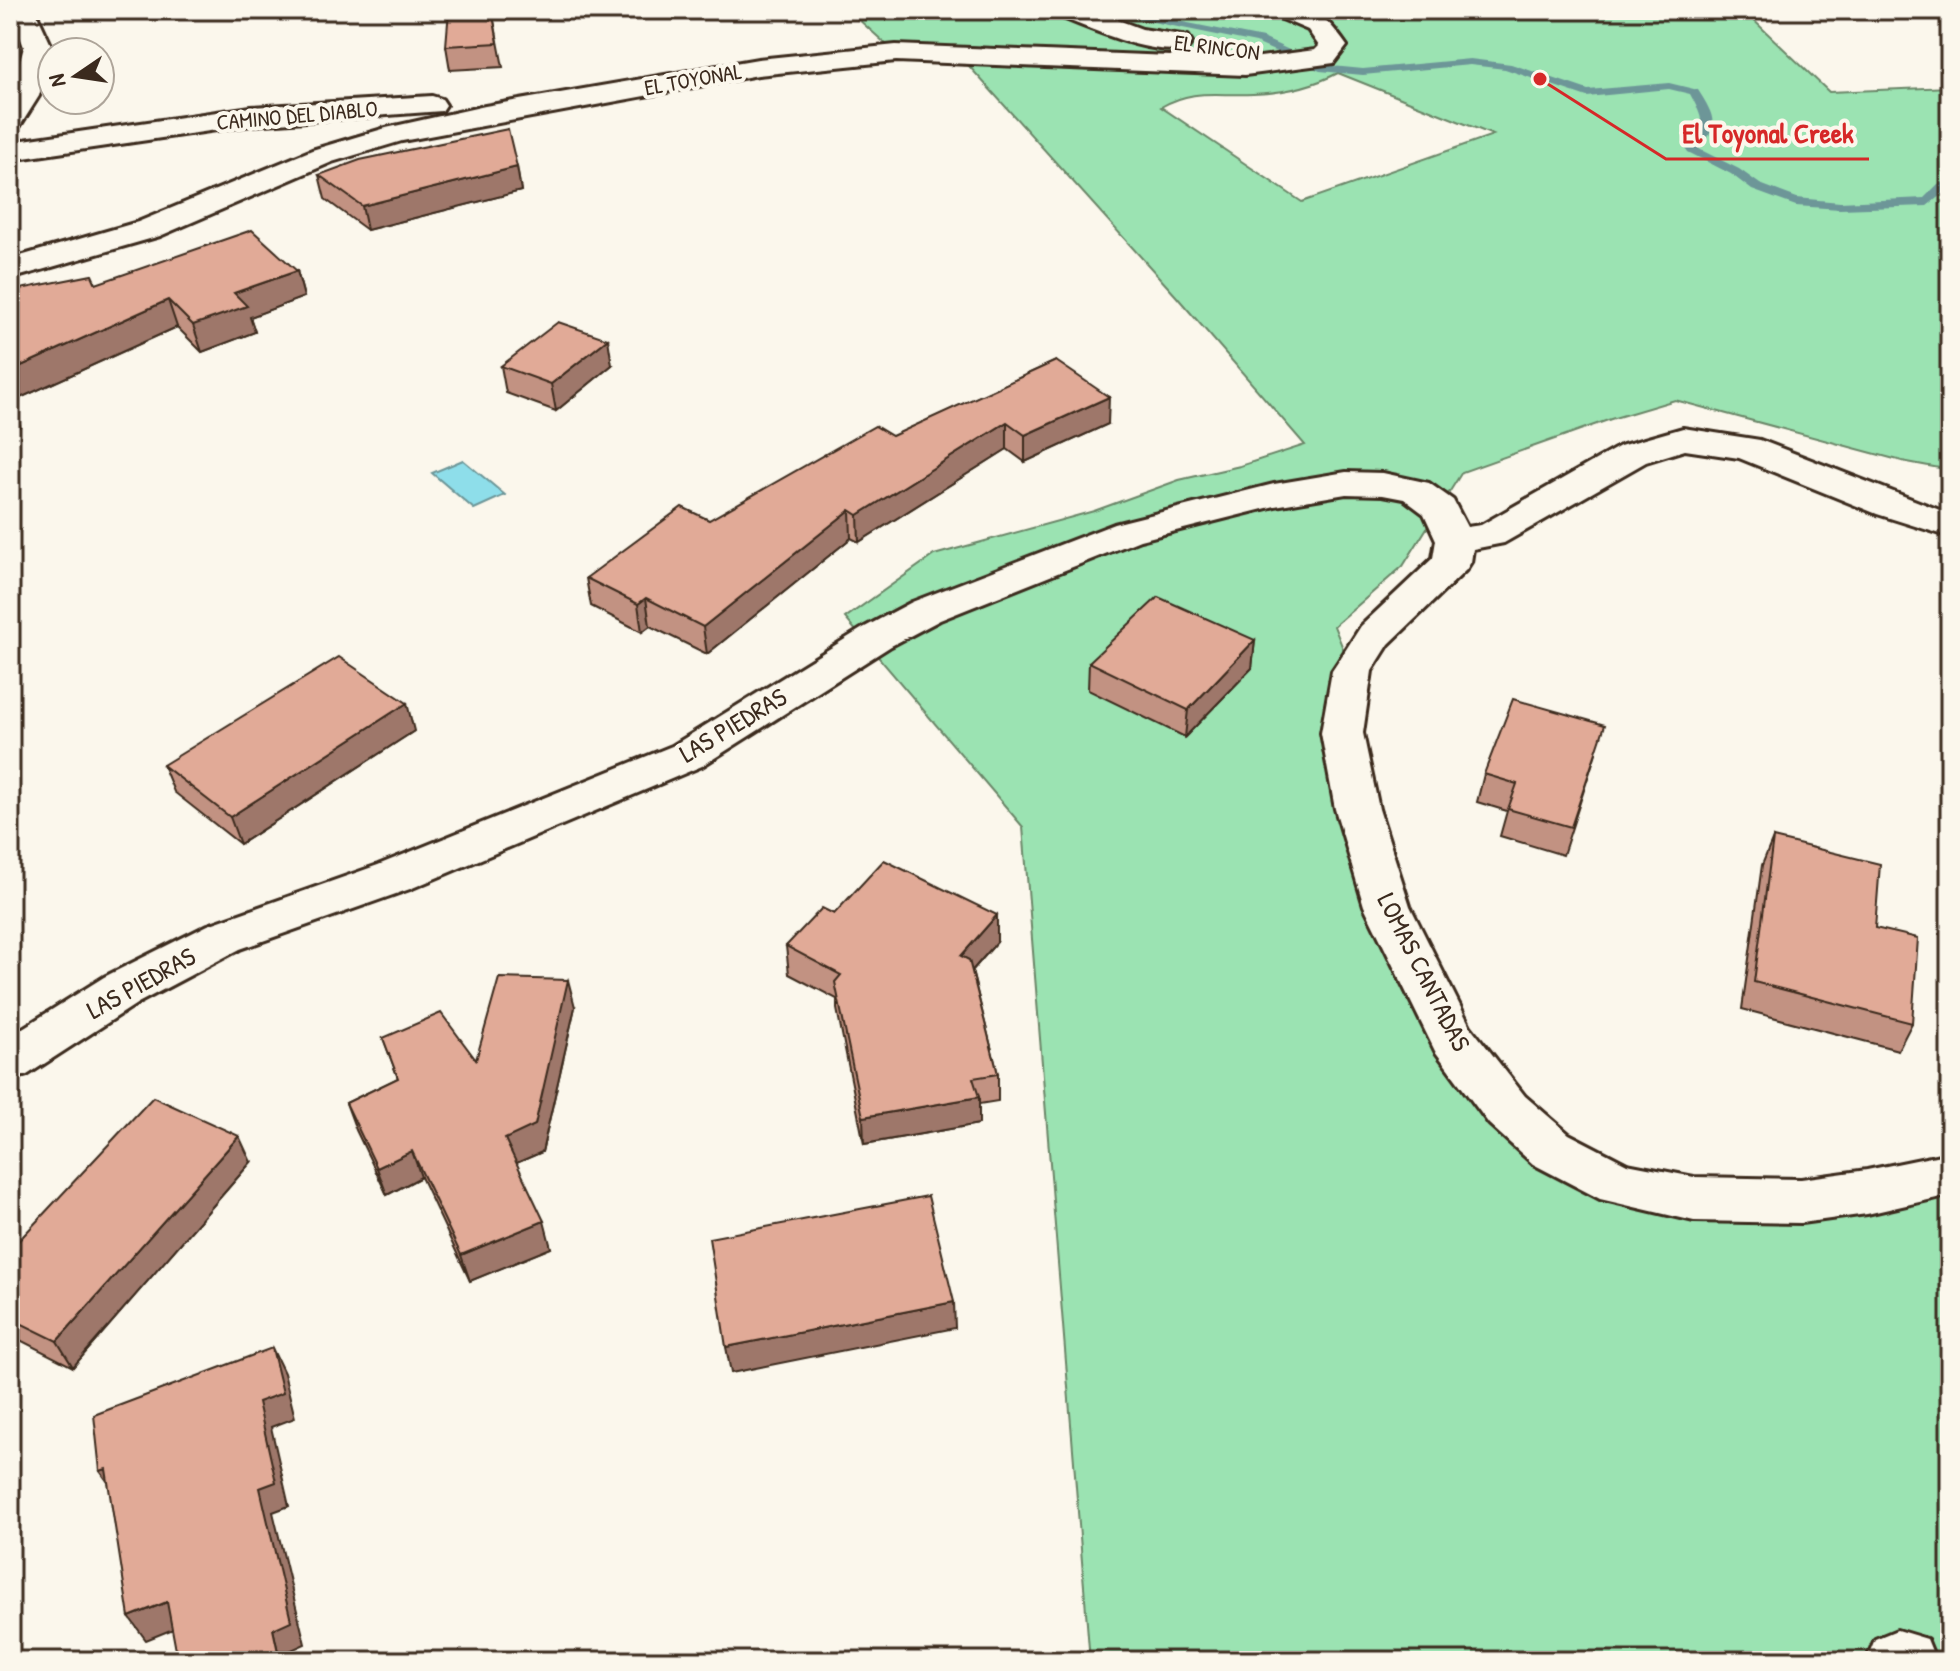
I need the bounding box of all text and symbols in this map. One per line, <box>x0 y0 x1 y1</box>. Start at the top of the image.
street label: EL RINCON <box>1173 27 1261 67</box>
north arrow <box>36 36 116 116</box>
street label: EL TOYONAL <box>642 56 744 102</box>
text: N <box>41 71 72 90</box>
street label: CAMINO DEL DIABLO <box>215 93 379 137</box>
callout: El Toyonal Creek <box>1666 107 1869 159</box>
text: El Toyonal Creek <box>1682 114 1854 153</box>
street label: LAS PIEDRAS <box>673 679 793 770</box>
street label: LOMAS CANTADAS <box>1370 887 1479 1057</box>
street label: LAS PIEDRAS <box>80 938 201 1027</box>

